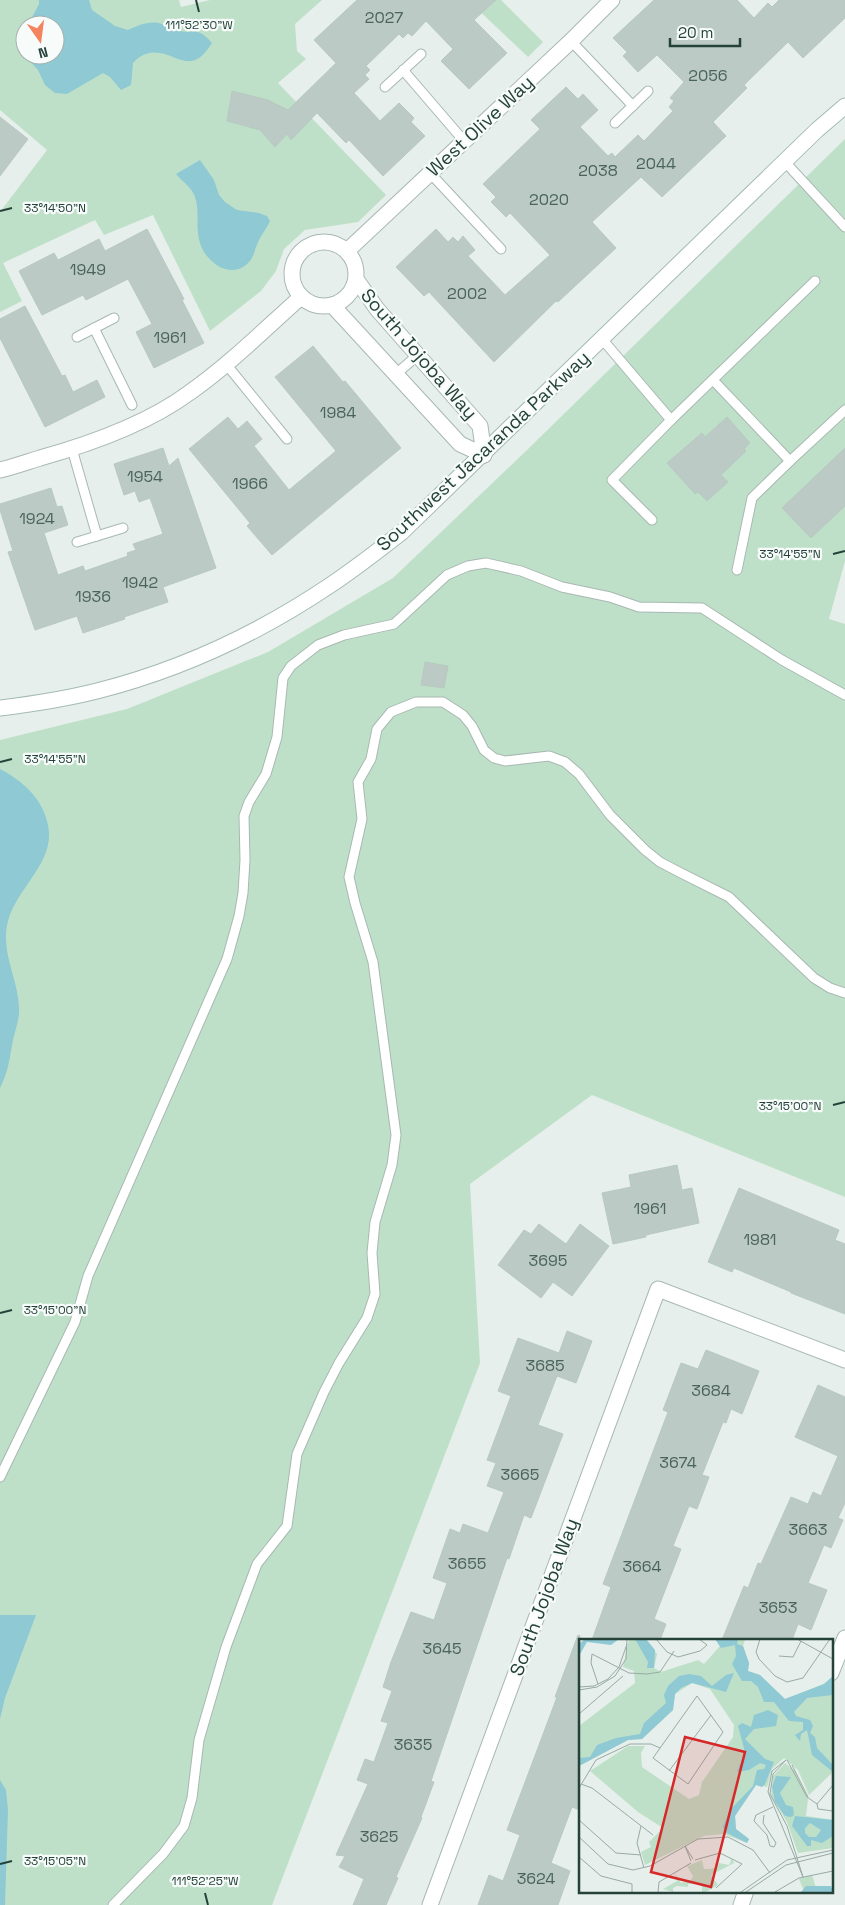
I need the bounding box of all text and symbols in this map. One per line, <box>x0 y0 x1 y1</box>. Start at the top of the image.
house number: 2027 <box>365 7 403 28</box>
north arrow <box>15 15 65 65</box>
scale bar <box>670 15 740 47</box>
text: 111°52'30"W <box>165 17 233 33</box>
text: 20 m <box>678 23 713 42</box>
text: N <box>36 43 50 62</box>
house number: 2056 <box>688 65 728 86</box>
street label: West Olive Way <box>421 70 539 182</box>
house number: 2044 <box>636 153 676 174</box>
house number: 2038 <box>578 160 618 181</box>
house number: 2020 <box>529 189 569 210</box>
text: 33°14'50"N <box>24 200 86 216</box>
house number: 1949 <box>70 259 106 280</box>
street label: South Jojoba Way <box>355 283 483 425</box>
house number: 2002 <box>447 283 487 304</box>
house number: 1961 <box>154 327 186 348</box>
street label: Southwest Jacaranda Parkway <box>371 345 595 557</box>
house number: 1984 <box>320 402 356 423</box>
house number: 1954 <box>127 466 163 487</box>
house number: 1966 <box>232 473 268 494</box>
house number: 1924 <box>19 508 55 529</box>
text: 33°14'55"N <box>759 546 821 562</box>
house number: 1942 <box>122 572 158 593</box>
house number: 1936 <box>75 586 111 607</box>
text: 33°14'55"N <box>24 751 86 767</box>
text: 33°15'00"N <box>759 1098 821 1114</box>
house number: 1961 <box>634 1198 666 1219</box>
house number: 1981 <box>743 1229 777 1250</box>
house number: 3695 <box>529 1250 567 1271</box>
text: 33°15'00"N <box>24 1302 86 1318</box>
house number: 3685 <box>525 1355 565 1376</box>
house number: 3684 <box>691 1380 731 1401</box>
house number: 3674 <box>659 1452 697 1473</box>
house number: 3665 <box>501 1464 539 1485</box>
street label: South Jojoba Way <box>504 1515 584 1679</box>
house number: 3663 <box>789 1519 827 1540</box>
house number: 3655 <box>448 1553 486 1574</box>
house number: 3664 <box>622 1556 662 1577</box>
house number: 3653 <box>759 1597 797 1618</box>
house number: 3645 <box>422 1638 462 1659</box>
inset map <box>579 1639 832 1892</box>
house number: 3635 <box>394 1734 432 1755</box>
house number: 3625 <box>360 1826 398 1847</box>
text: 33°15'05"N <box>24 1853 86 1869</box>
house number: 3624 <box>517 1868 555 1889</box>
text: 111°52'25"W <box>172 1873 239 1889</box>

